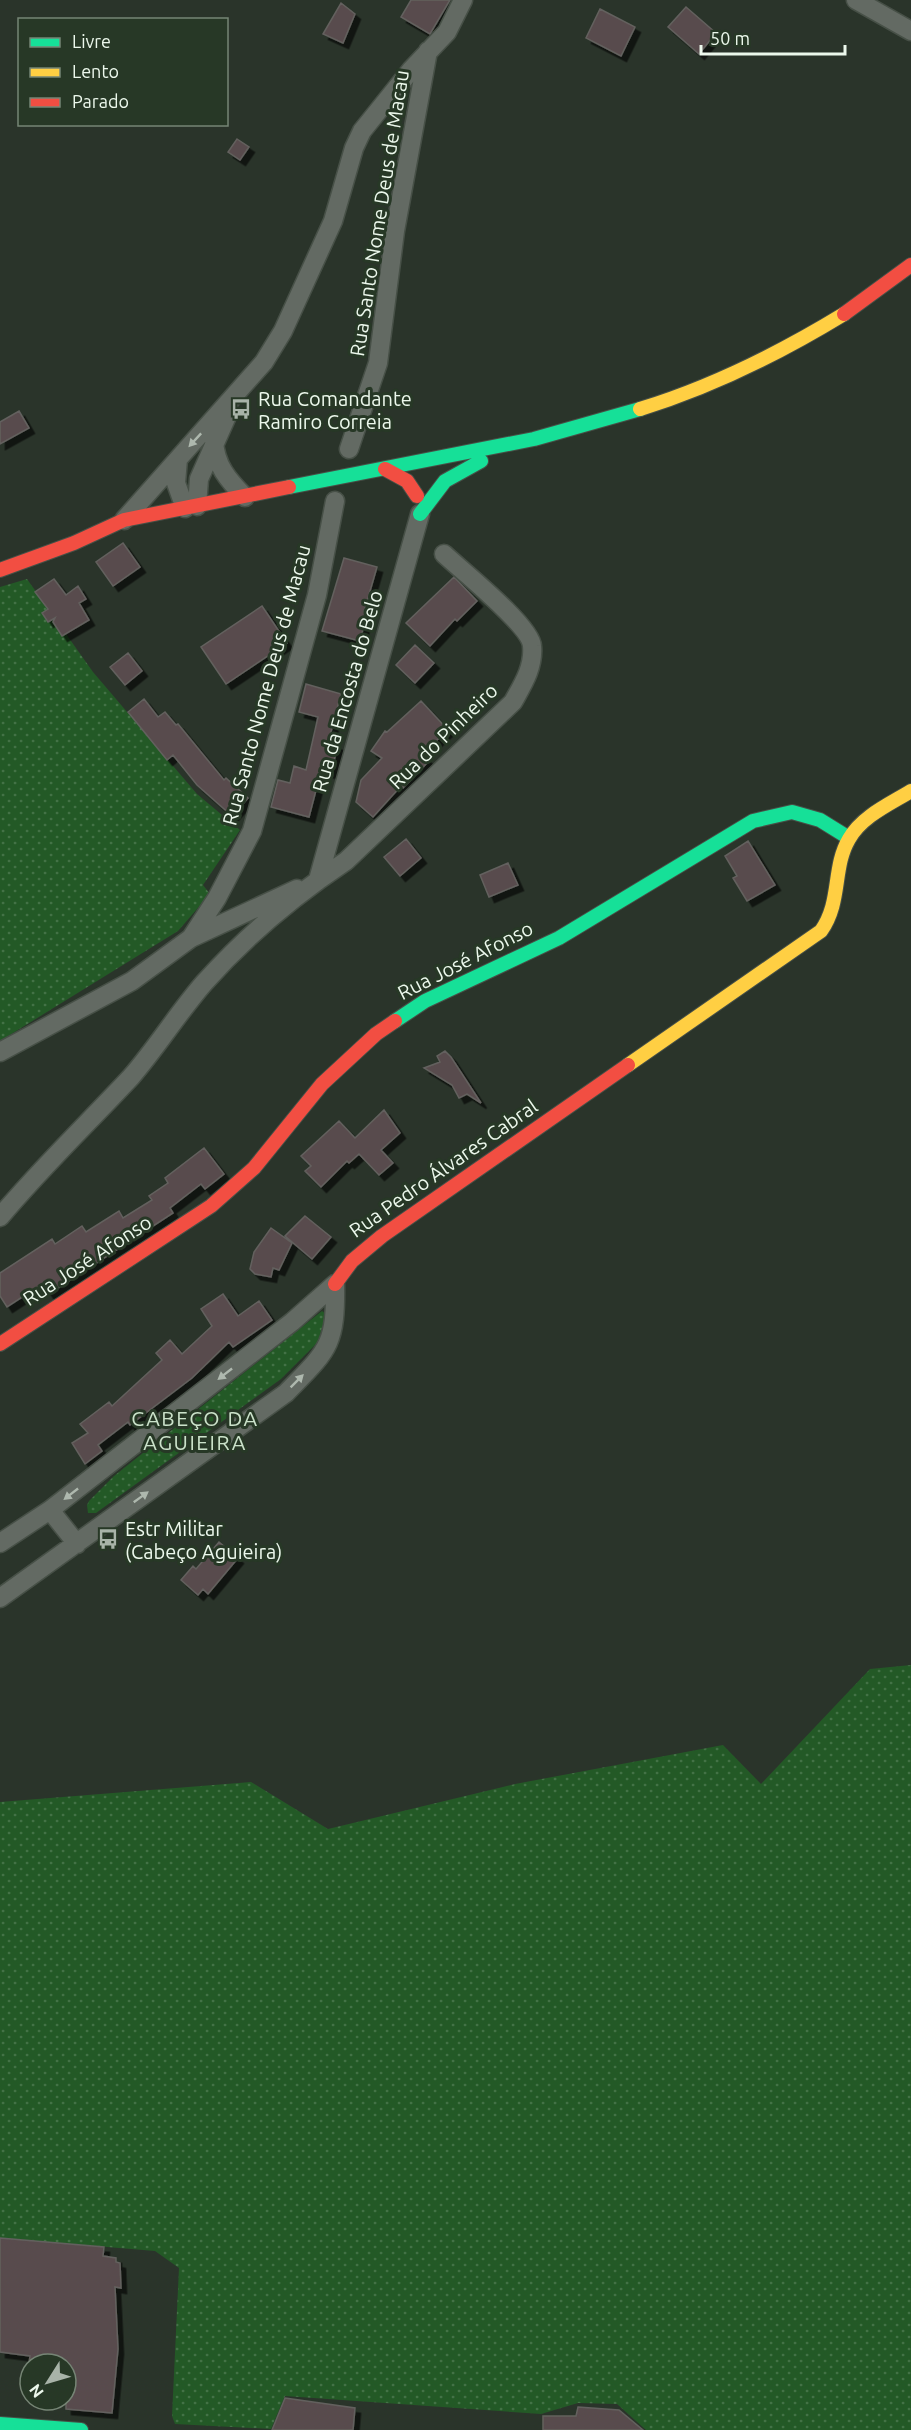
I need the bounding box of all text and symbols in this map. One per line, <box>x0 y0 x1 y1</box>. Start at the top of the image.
legend <box>18 18 228 126</box>
scale bar <box>701 18 845 56</box>
text: 50 m <box>710 28 750 48</box>
text: Livre <box>72 31 111 51</box>
text: Lento <box>72 61 119 81</box>
street label: Rua Santo Nome Deus de Macau <box>345 68 413 358</box>
text: Parado <box>72 91 129 111</box>
place label: Rua Comandante Ramiro Correia <box>258 387 412 433</box>
bus stop icon: Rua Comandante Ramiro Correia <box>229 397 253 421</box>
one-way arrow <box>188 433 202 448</box>
street label: Rua Santo Nome Deus de Macau <box>217 542 315 828</box>
street label: Rua da Encosta do Belo <box>307 587 387 795</box>
street label: Rua do Pinheiro <box>384 679 502 793</box>
street label: Rua José Afonso <box>394 916 536 1004</box>
street label: Rua Pedro Álvares Cabral <box>345 1094 541 1242</box>
street label: Rua José Afonso <box>18 1210 156 1310</box>
one-way arrow <box>218 1368 233 1380</box>
one-way arrow <box>290 1374 304 1388</box>
district label: CABEÇO DA AGUIEIRA <box>131 1406 259 1454</box>
one-way arrow <box>64 1488 80 1500</box>
one-way arrow <box>132 1491 148 1503</box>
place label: Estr Militar (Cabeço Aguieira) <box>125 1517 282 1563</box>
bus stop icon: Estr Militar (Cabeço Aguieira) <box>96 1527 120 1551</box>
north arrow <box>18 2352 78 2412</box>
text: N <box>25 2381 47 2401</box>

